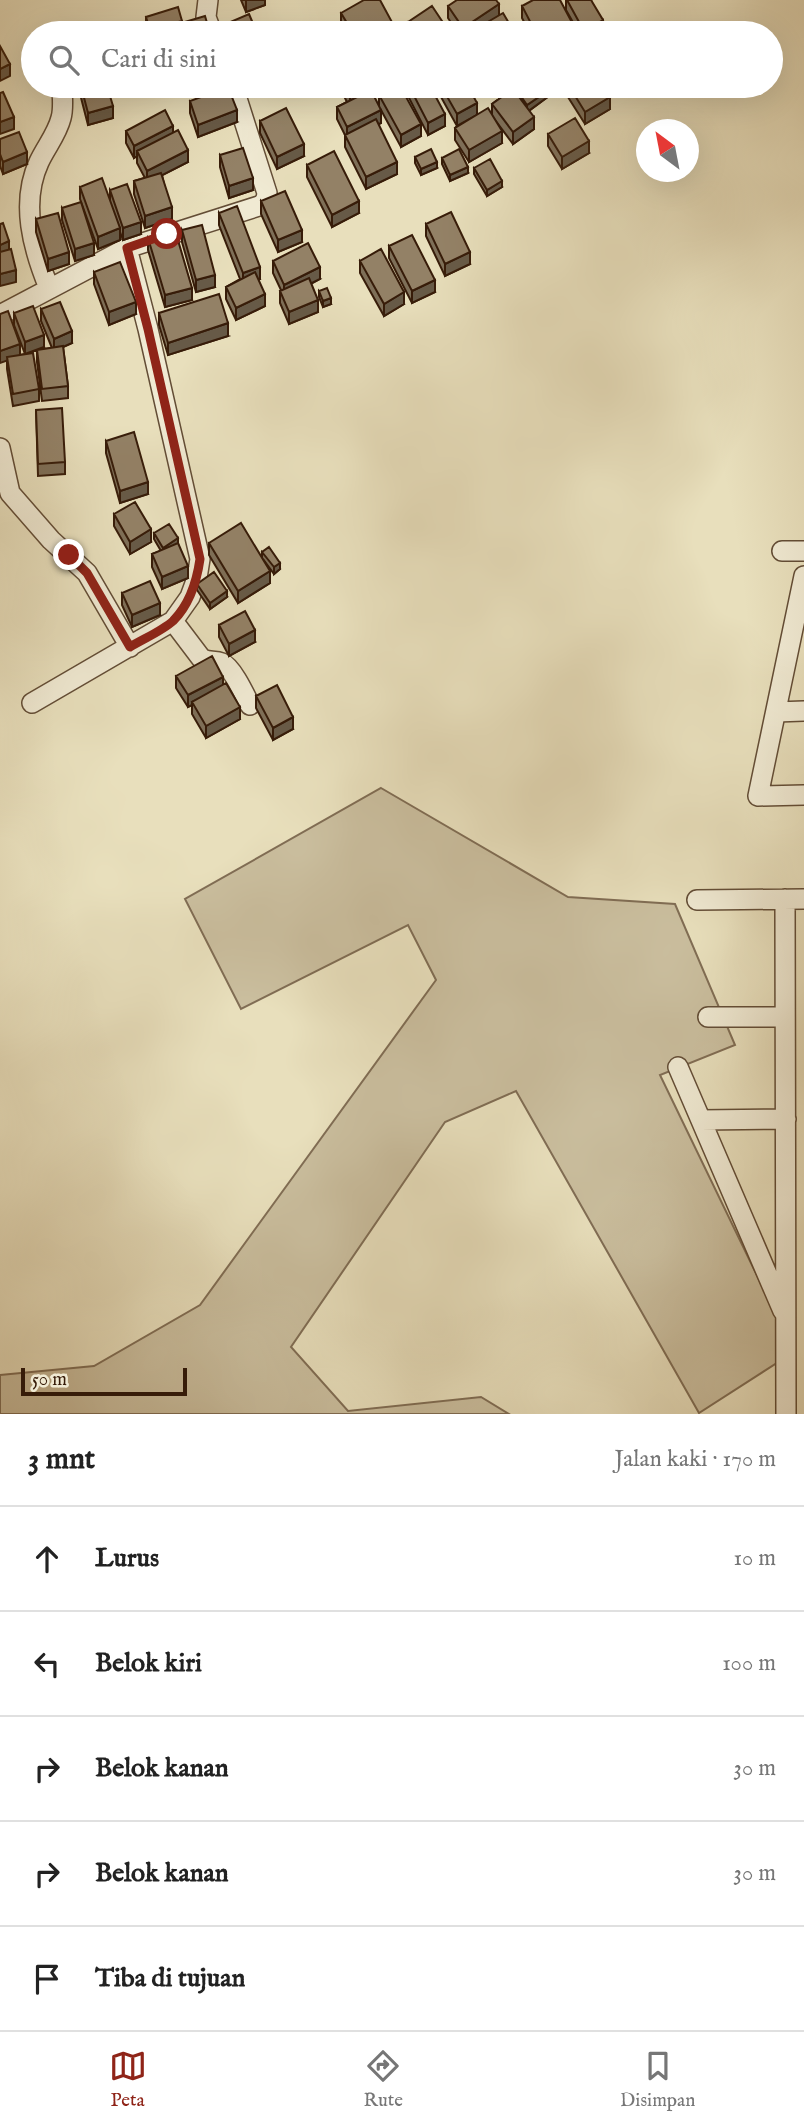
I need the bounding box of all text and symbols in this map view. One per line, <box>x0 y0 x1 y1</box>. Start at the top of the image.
search box <box>21 21 783 98</box>
icon: search <box>45 41 83 79</box>
text: Cari di sini <box>101 43 216 76</box>
north arrow <box>636 119 699 182</box>
route start <box>151 218 182 249</box>
route end <box>53 539 84 570</box>
scale bar <box>21 1365 187 1397</box>
text: 50 m <box>32 1368 67 1392</box>
text: 3 mnt <box>28 1441 95 1479</box>
text: Jalan kaki · 170 m <box>615 1445 776 1474</box>
icon: ahead <box>28 1540 66 1578</box>
text: Lurus <box>95 1542 159 1575</box>
text: 10 m <box>733 1544 776 1573</box>
icon: left <box>28 1645 66 1683</box>
text: Belok kiri <box>95 1647 202 1680</box>
text: 100 m <box>722 1649 776 1678</box>
icon: right <box>28 1750 66 1788</box>
text: Belok kanan <box>95 1752 229 1785</box>
text: 30 m <box>733 1754 776 1783</box>
icon: right <box>28 1855 66 1893</box>
text: Belok kanan <box>95 1857 229 1890</box>
text: 30 m <box>733 1859 776 1888</box>
icon: arrive <box>28 1960 66 1998</box>
text: Tiba di tujuan <box>95 1962 245 1995</box>
tab: Peta <box>109 2047 147 2113</box>
tab: Rute <box>364 2047 403 2113</box>
tab: Disimpan <box>620 2047 695 2113</box>

